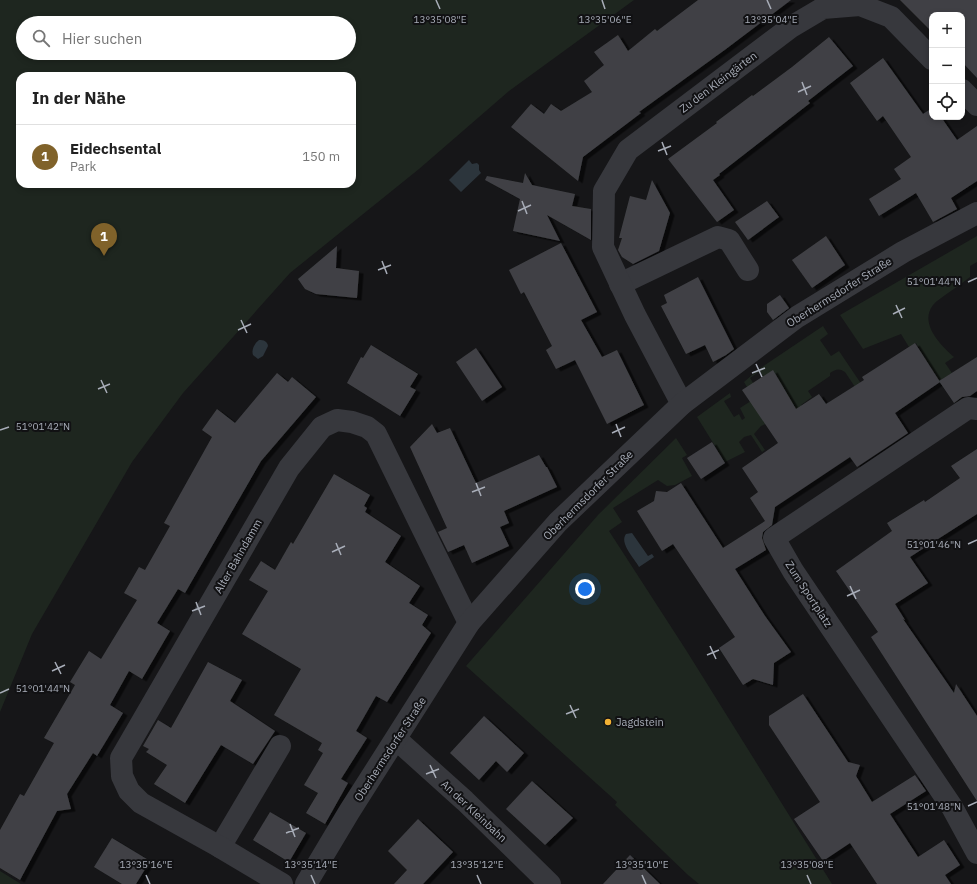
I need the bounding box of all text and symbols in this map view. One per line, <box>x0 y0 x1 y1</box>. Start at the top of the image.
map controls <box>929 12 965 120</box>
button: + <box>929 12 965 48</box>
text: 13°35'08"E <box>413 13 467 26</box>
text: 13°35'06"E <box>578 13 632 26</box>
text: 13°35'04"E <box>744 13 798 26</box>
search box <box>16 16 356 60</box>
icon: search <box>30 27 52 49</box>
text: Hier suchen <box>62 29 142 48</box>
street label: Zu den Kleingärten <box>677 48 759 116</box>
button: − <box>929 48 965 84</box>
button: locate <box>929 84 965 120</box>
text: In der Nähe <box>32 87 126 109</box>
text: Eidechsental <box>70 139 161 158</box>
text: 1 <box>41 148 49 165</box>
text: 150 m <box>302 148 340 165</box>
text: Park <box>70 158 96 175</box>
pin: 1 <box>91 223 117 256</box>
street label: Oberhermsdorfer Straße <box>784 254 894 330</box>
text: 51°01'44"N <box>907 275 961 288</box>
text: 51°01'42"N <box>16 420 70 433</box>
street label: Oberhermsdorfer Straße <box>540 447 636 543</box>
street label: Alter Bahndamm <box>211 516 265 596</box>
text: 51°01'46"N <box>907 538 961 551</box>
street label: Zum Sportplatz <box>782 558 836 630</box>
your location <box>575 579 595 599</box>
text: 51°01'44"N <box>16 682 70 695</box>
street label: Oberhermsdorfer Straße <box>351 694 429 804</box>
place label: Jagdstein <box>616 715 664 729</box>
marker: Jagdstein <box>603 717 613 727</box>
street label: An der Kleinbahn <box>438 777 510 845</box>
text: 51°01'48"N <box>907 800 961 813</box>
text: 13°35'16"E <box>119 858 173 871</box>
text: 13°35'14"E <box>284 858 338 871</box>
text: 13°35'12"E <box>450 858 504 871</box>
text: 13°35'10"E <box>615 858 669 871</box>
text: 13°35'08"E <box>780 858 834 871</box>

